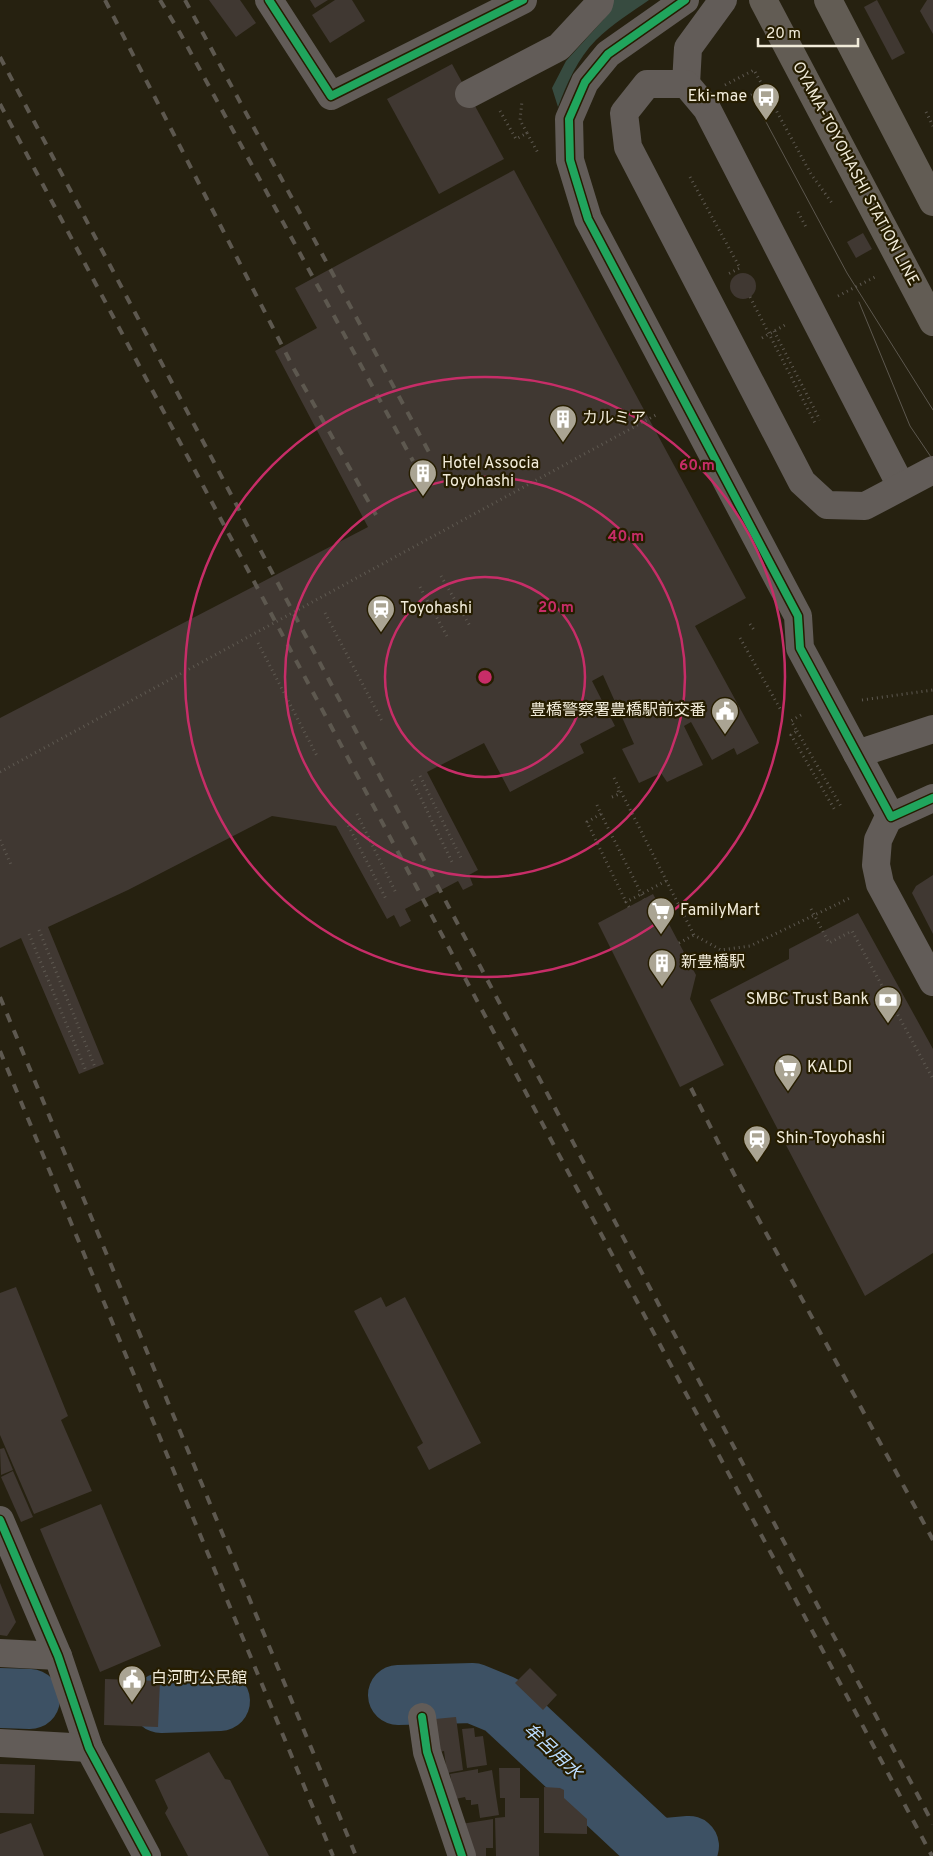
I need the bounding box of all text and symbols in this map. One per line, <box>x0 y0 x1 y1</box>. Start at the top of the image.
scale bar <box>758 15 858 47</box>
text: 20 m <box>766 25 801 44</box>
street label: OYAMA-TOYOHASHI STATION LINE <box>787 59 923 289</box>
bus stop icon: Eki-mae <box>751 82 781 121</box>
place label: Eki-mae <box>688 87 747 107</box>
building icon: カルミア <box>548 404 578 443</box>
place label: カルミア <box>582 409 646 429</box>
place label: Hotel Associa Toyohashi <box>442 454 539 492</box>
text: 60 m <box>679 457 715 476</box>
building icon: Hotel Associa Toyohashi <box>408 458 438 497</box>
text: 40 m <box>608 528 644 547</box>
station icon: Toyohashi <box>366 594 396 633</box>
place label: Toyohashi <box>400 599 472 619</box>
text: 20 m <box>538 599 574 618</box>
centre of rings <box>476 668 494 686</box>
public building icon: 豊橋警察署豊橋駅前交番 <box>710 696 740 735</box>
place label: 豊橋警察署豊橋駅前交番 <box>530 701 706 721</box>
supermarket icon: FamilyMart <box>646 896 676 935</box>
place label: FamilyMart <box>680 901 760 921</box>
building icon: 新豊橋駅 <box>647 948 677 987</box>
place label: 新豊橋駅 <box>681 953 745 973</box>
bank icon: SMBC Trust Bank <box>873 985 903 1024</box>
place label: SMBC Trust Bank <box>746 990 869 1010</box>
supermarket icon: KALDI <box>773 1053 803 1092</box>
place label: KALDI <box>807 1058 852 1078</box>
station icon: Shin-Toyohashi <box>742 1124 772 1163</box>
place label: Shin-Toyohashi <box>776 1129 885 1149</box>
public building icon: 白河町公民館 <box>117 1664 147 1703</box>
place label: 白河町公民館 <box>151 1669 247 1689</box>
water label: 牟呂用水 <box>518 1719 588 1786</box>

